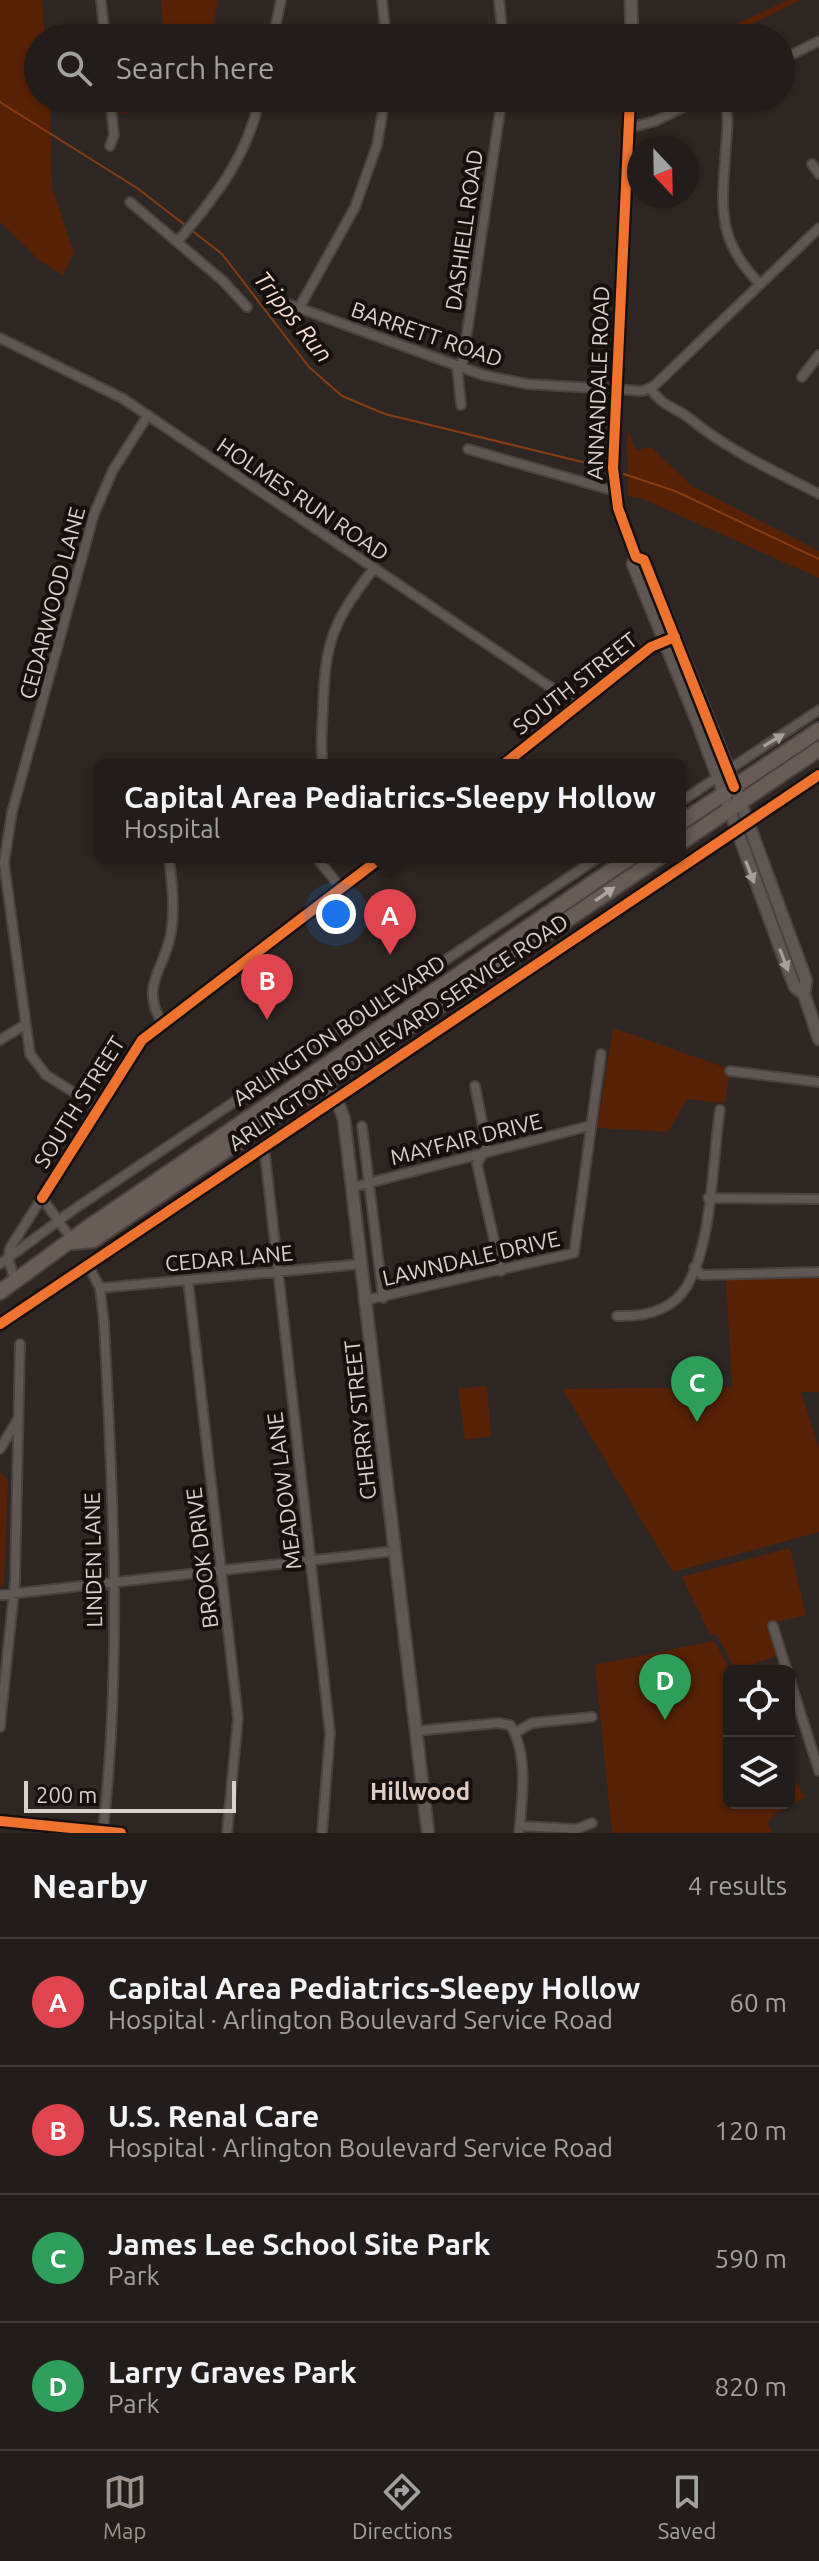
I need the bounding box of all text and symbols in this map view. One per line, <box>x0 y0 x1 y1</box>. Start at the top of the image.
search box <box>24 24 795 112</box>
icon: search <box>52 46 96 90</box>
text: Search here <box>116 51 275 85</box>
north arrow <box>627 136 699 208</box>
street label: DASHIELL ROAD <box>440 148 487 312</box>
water label: Tripps Run <box>248 266 338 368</box>
street label: ANNANDALE ROAD <box>582 285 613 481</box>
street label: BARRETT ROAD <box>348 296 506 371</box>
street label: HOLMES RUN ROAD <box>213 432 394 565</box>
street label: CEDARWOOD LANE <box>14 504 89 702</box>
street label: SOUTH STREET <box>508 626 642 739</box>
one-way arrow <box>763 733 785 747</box>
popup <box>94 759 686 863</box>
text: Capital Area Pediatrics-Sleepy Hollow <box>124 780 656 814</box>
text: Hospital <box>124 814 220 843</box>
one-way arrow <box>744 860 757 884</box>
one-way arrow <box>594 887 615 902</box>
pin: A <box>364 889 416 955</box>
your location <box>316 894 356 934</box>
street label: ARLINGTON BOULEVARD SERVICE ROAD <box>223 908 573 1156</box>
one-way arrow <box>778 948 791 972</box>
street label: ARLINGTON BOULEVARD <box>228 949 450 1111</box>
pin: B <box>241 954 293 1020</box>
street label: SOUTH STREET <box>28 1031 129 1172</box>
street label: MAYFAIR DRIVE <box>388 1108 544 1169</box>
street label: LAWNDALE DRIVE <box>380 1225 562 1290</box>
street label: CEDAR LANE <box>164 1239 294 1276</box>
street label: CHERRY STREET <box>339 1339 380 1501</box>
pin: C <box>671 1356 723 1422</box>
street label: MEADOW LANE <box>261 1411 306 1571</box>
street label: BROOK DRIVE <box>180 1486 223 1630</box>
street label: LINDEN LANE <box>79 1492 106 1628</box>
pin: D <box>639 1654 691 1720</box>
map controls <box>723 1665 795 1809</box>
button: locate <box>723 1665 795 1737</box>
button: layers <box>723 1737 795 1809</box>
scale bar <box>24 1777 236 1813</box>
district label: Hillwood <box>370 1778 470 1805</box>
text: 200 m <box>36 1782 97 1807</box>
text: Nearby <box>32 1866 147 1904</box>
text: 4 results <box>688 1871 787 1900</box>
text: Capital Area Pediatrics-Sleepy Hollow <box>108 1971 640 2005</box>
text: A <box>49 1988 67 2017</box>
text: 60 m <box>729 1988 787 2017</box>
text: Hospital · Arlington Boulevard Service Road <box>108 2005 613 2034</box>
text: U.S. Renal Care <box>108 2099 319 2133</box>
text: B <box>49 2116 67 2145</box>
text: 120 m <box>715 2116 787 2145</box>
text: Hospital · Arlington Boulevard Service Road <box>108 2133 613 2162</box>
text: James Lee School Site Park <box>108 2227 490 2261</box>
text: C <box>50 2244 66 2273</box>
text: 590 m <box>715 2244 787 2273</box>
text: Park <box>108 2261 160 2290</box>
text: Larry Graves Park <box>108 2355 357 2389</box>
text: D <box>49 2372 67 2401</box>
text: 820 m <box>715 2372 787 2401</box>
text: Park <box>108 2389 160 2418</box>
tab: Map <box>103 2470 147 2543</box>
tab: Directions <box>352 2470 452 2543</box>
tab: Saved <box>658 2470 716 2543</box>

